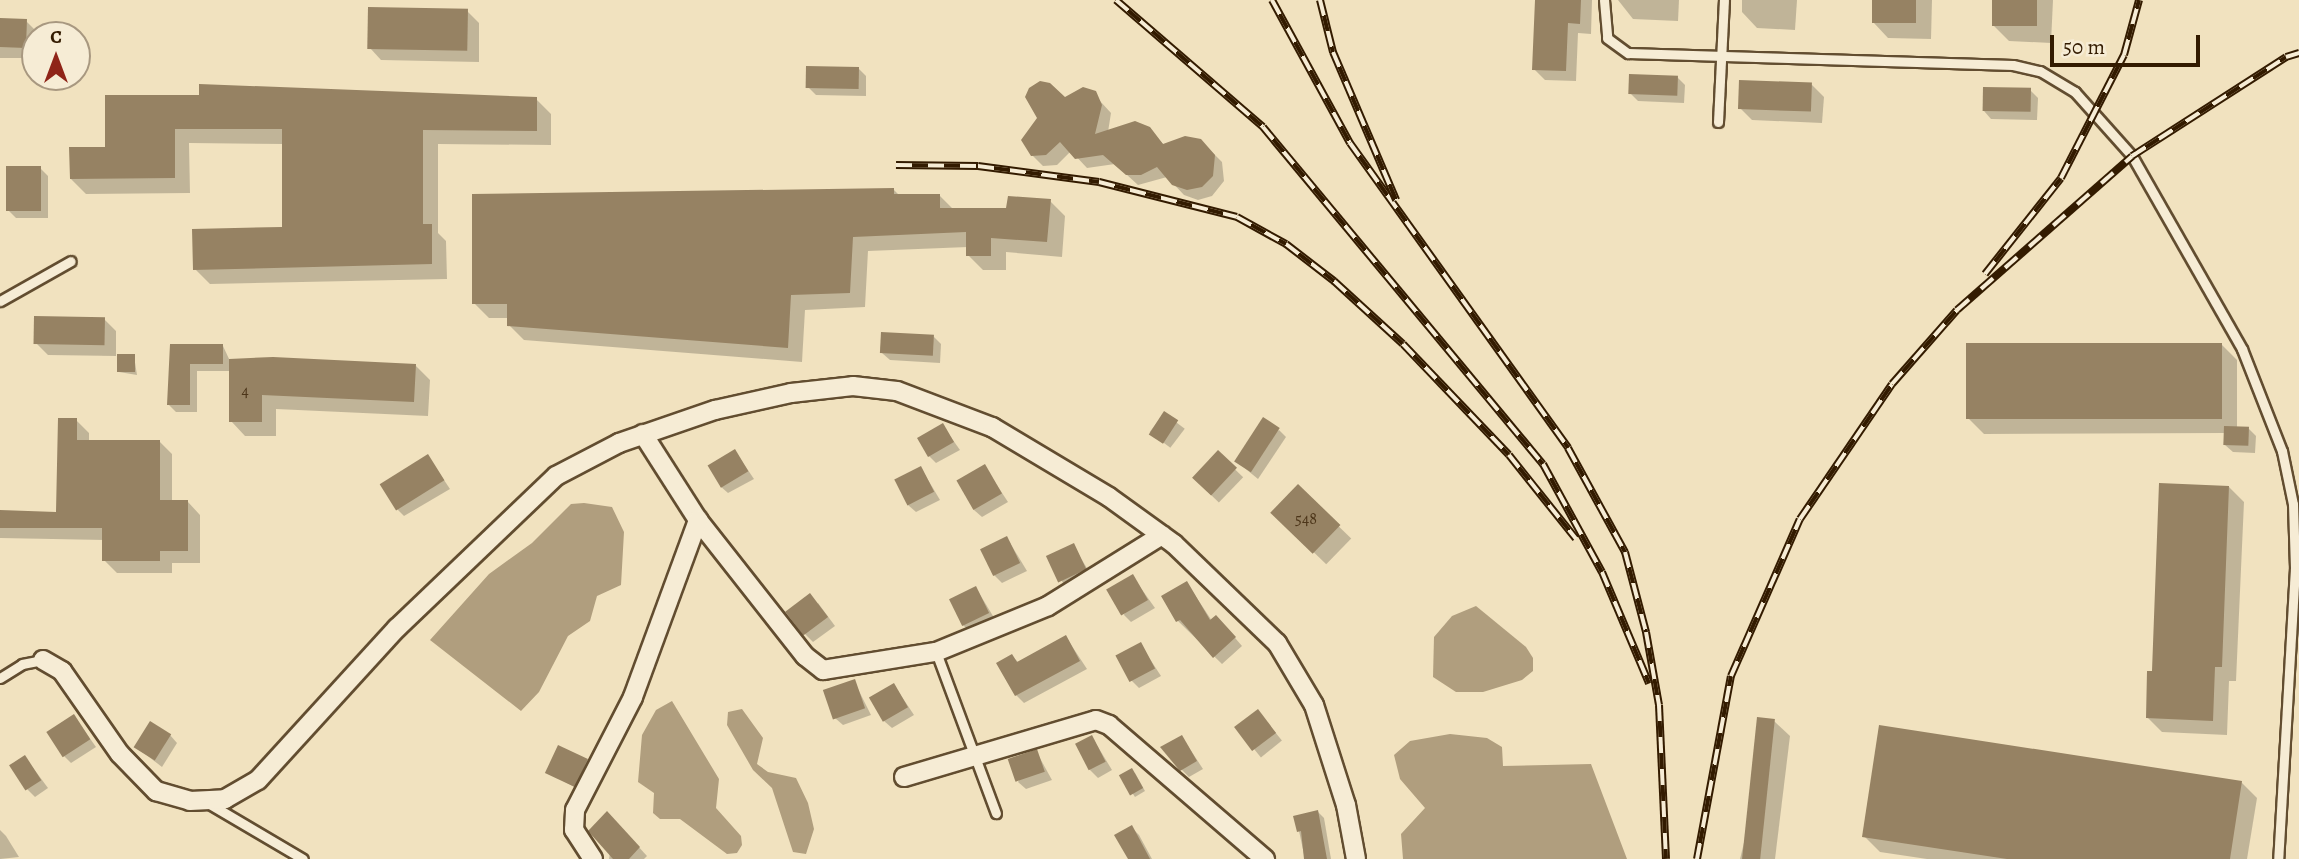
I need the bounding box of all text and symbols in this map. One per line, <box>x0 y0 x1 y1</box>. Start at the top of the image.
north arrow <box>21 21 91 91</box>
scale bar <box>2054 21 2204 65</box>
text: С <box>50 24 62 50</box>
text: 50 m <box>2063 33 2105 61</box>
house number: 4 <box>241 381 249 401</box>
house number: 548 <box>1295 509 1317 529</box>

